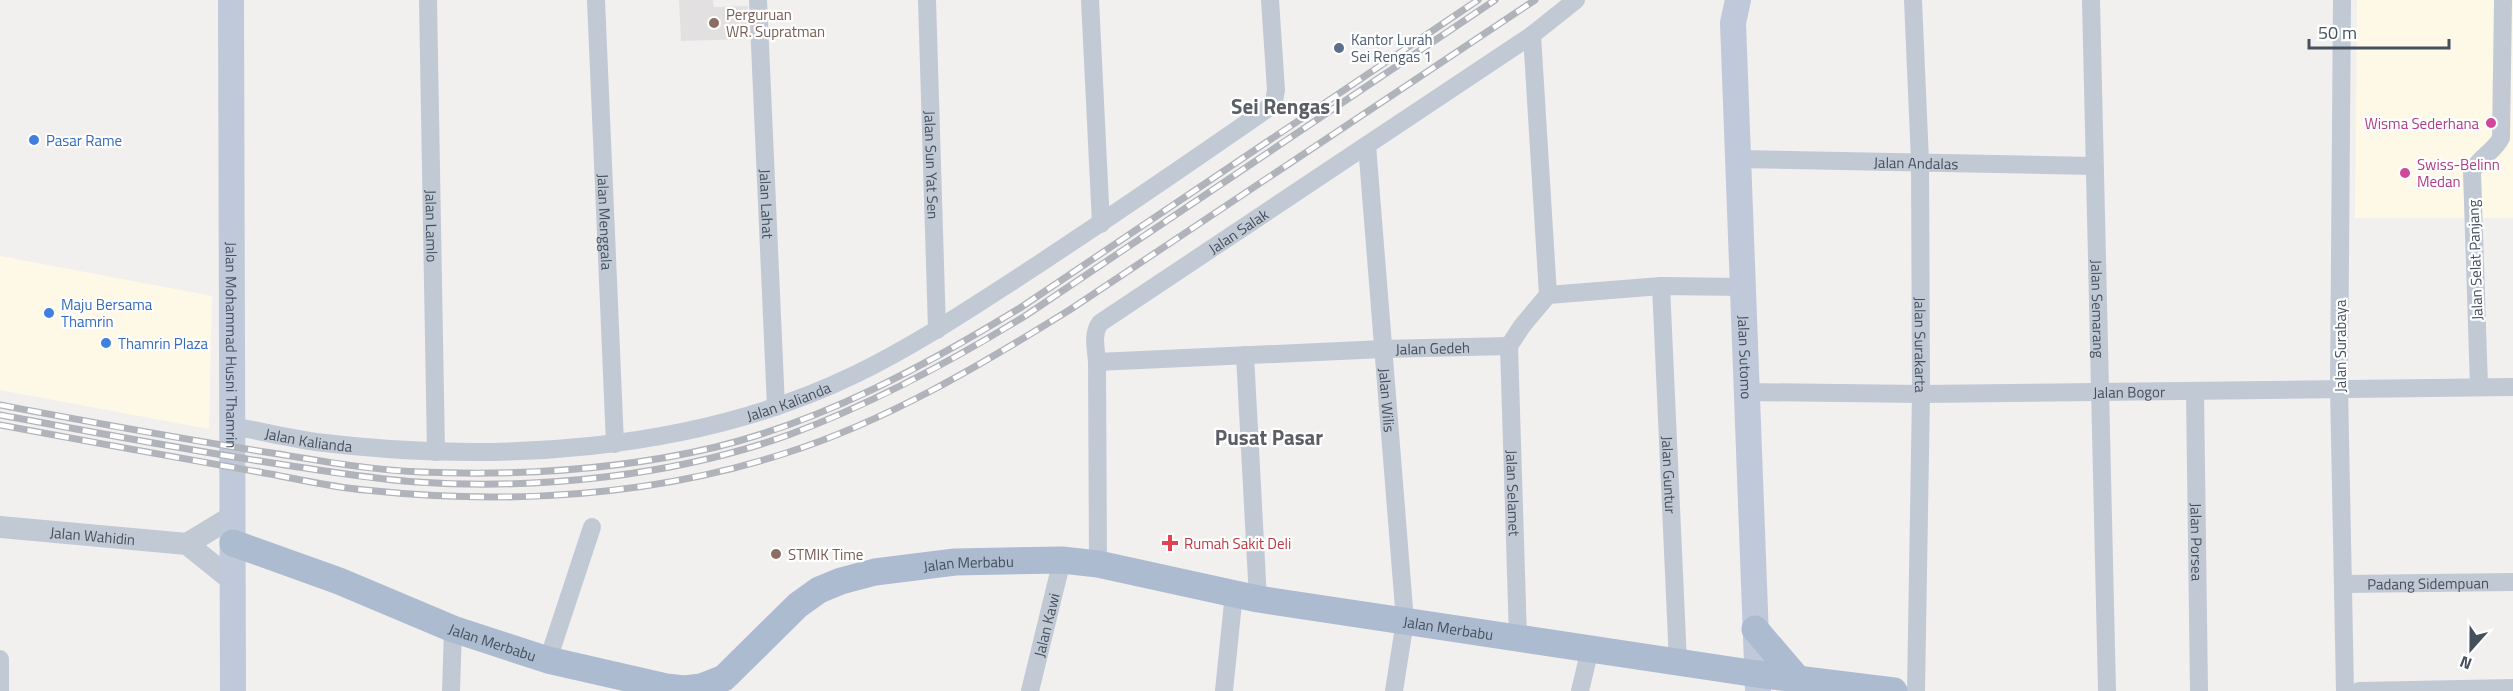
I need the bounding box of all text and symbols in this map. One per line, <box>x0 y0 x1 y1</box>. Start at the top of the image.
place label: Perguruan WR. Supratman <box>726 3 825 43</box>
scale bar <box>2309 12 2448 50</box>
marker: Perguruan WR. Supratman <box>707 16 721 30</box>
text: 50 m <box>2318 19 2357 46</box>
place label: Kantor Lurah Sei Rengas 1 <box>1351 28 1433 68</box>
marker: Kantor Lurah Sei Rengas 1 <box>1332 41 1346 55</box>
district label: Sei Rengas I <box>1231 90 1341 122</box>
street label: Jalan Sun Yat Sen <box>919 110 945 220</box>
place label: Wisma Sederhana <box>2365 112 2479 135</box>
marker: Wisma Sederhana <box>2484 116 2498 130</box>
place label: Pasar Rame <box>46 129 122 152</box>
marker: Pasar Rame <box>27 133 41 147</box>
street label: Jalan Andalas <box>1873 150 1959 175</box>
place label: Swiss-Belinn Medan <box>2417 153 2500 193</box>
marker: Swiss-Belinn Medan <box>2398 166 2412 180</box>
street label: Jalan Lahat <box>754 168 780 240</box>
street label: Jalan Menggala <box>592 173 619 271</box>
street label: Jalan Lamlo <box>420 189 444 263</box>
street label: Jalan Selat Panjang <box>2461 199 2489 321</box>
street label: Jalan Salak <box>1203 203 1273 259</box>
street label: Jalan Mohammad Husni Thamrin <box>220 242 244 448</box>
street label: Jalan Semarang <box>2086 259 2111 359</box>
place label: Maju Bersama Thamrin <box>61 293 153 333</box>
street label: Jalan Surakarta <box>1909 297 1932 393</box>
street label: Jalan Surabaya <box>2329 299 2352 392</box>
marker: Maju Bersama Thamrin <box>42 306 56 320</box>
street label: Jalan Sutomo <box>1732 315 1759 400</box>
place label: Thamrin Plaza <box>118 332 209 355</box>
street label: Jalan Gedeh <box>1395 335 1470 360</box>
marker: Thamrin Plaza <box>99 336 113 350</box>
street label: Jalan Wilis <box>1373 367 1401 433</box>
street label: Jalan Kalianda <box>744 375 835 427</box>
street label: Jalan Bogor <box>2093 380 2165 403</box>
street label: Jalan Kalianda <box>263 421 354 458</box>
district label: Pusat Pasar <box>1215 421 1323 453</box>
street label: Jalan Guntur <box>1656 435 1683 514</box>
street label: Jalan Selamet <box>1501 449 1526 537</box>
street label: Jalan Porsea <box>2185 503 2209 582</box>
street label: Jalan Wahidin <box>49 520 136 551</box>
place label: Rumah Sakit Deli <box>1184 532 1291 555</box>
marker: Rumah Sakit Deli <box>1161 534 1179 552</box>
place label: STMIK Time <box>788 543 863 566</box>
marker: STMIK Time <box>769 547 783 561</box>
street label: Jalan Merbabu <box>922 549 1014 577</box>
street label: Padang Sidempuan <box>2367 571 2489 595</box>
street label: Jalan Kawi <box>1027 591 1065 659</box>
street label: Jalan Merbabu <box>1402 609 1495 646</box>
street label: Jalan Merbabu <box>445 617 539 667</box>
north arrow <box>2441 619 2501 679</box>
text: N <box>2456 650 2475 676</box>

